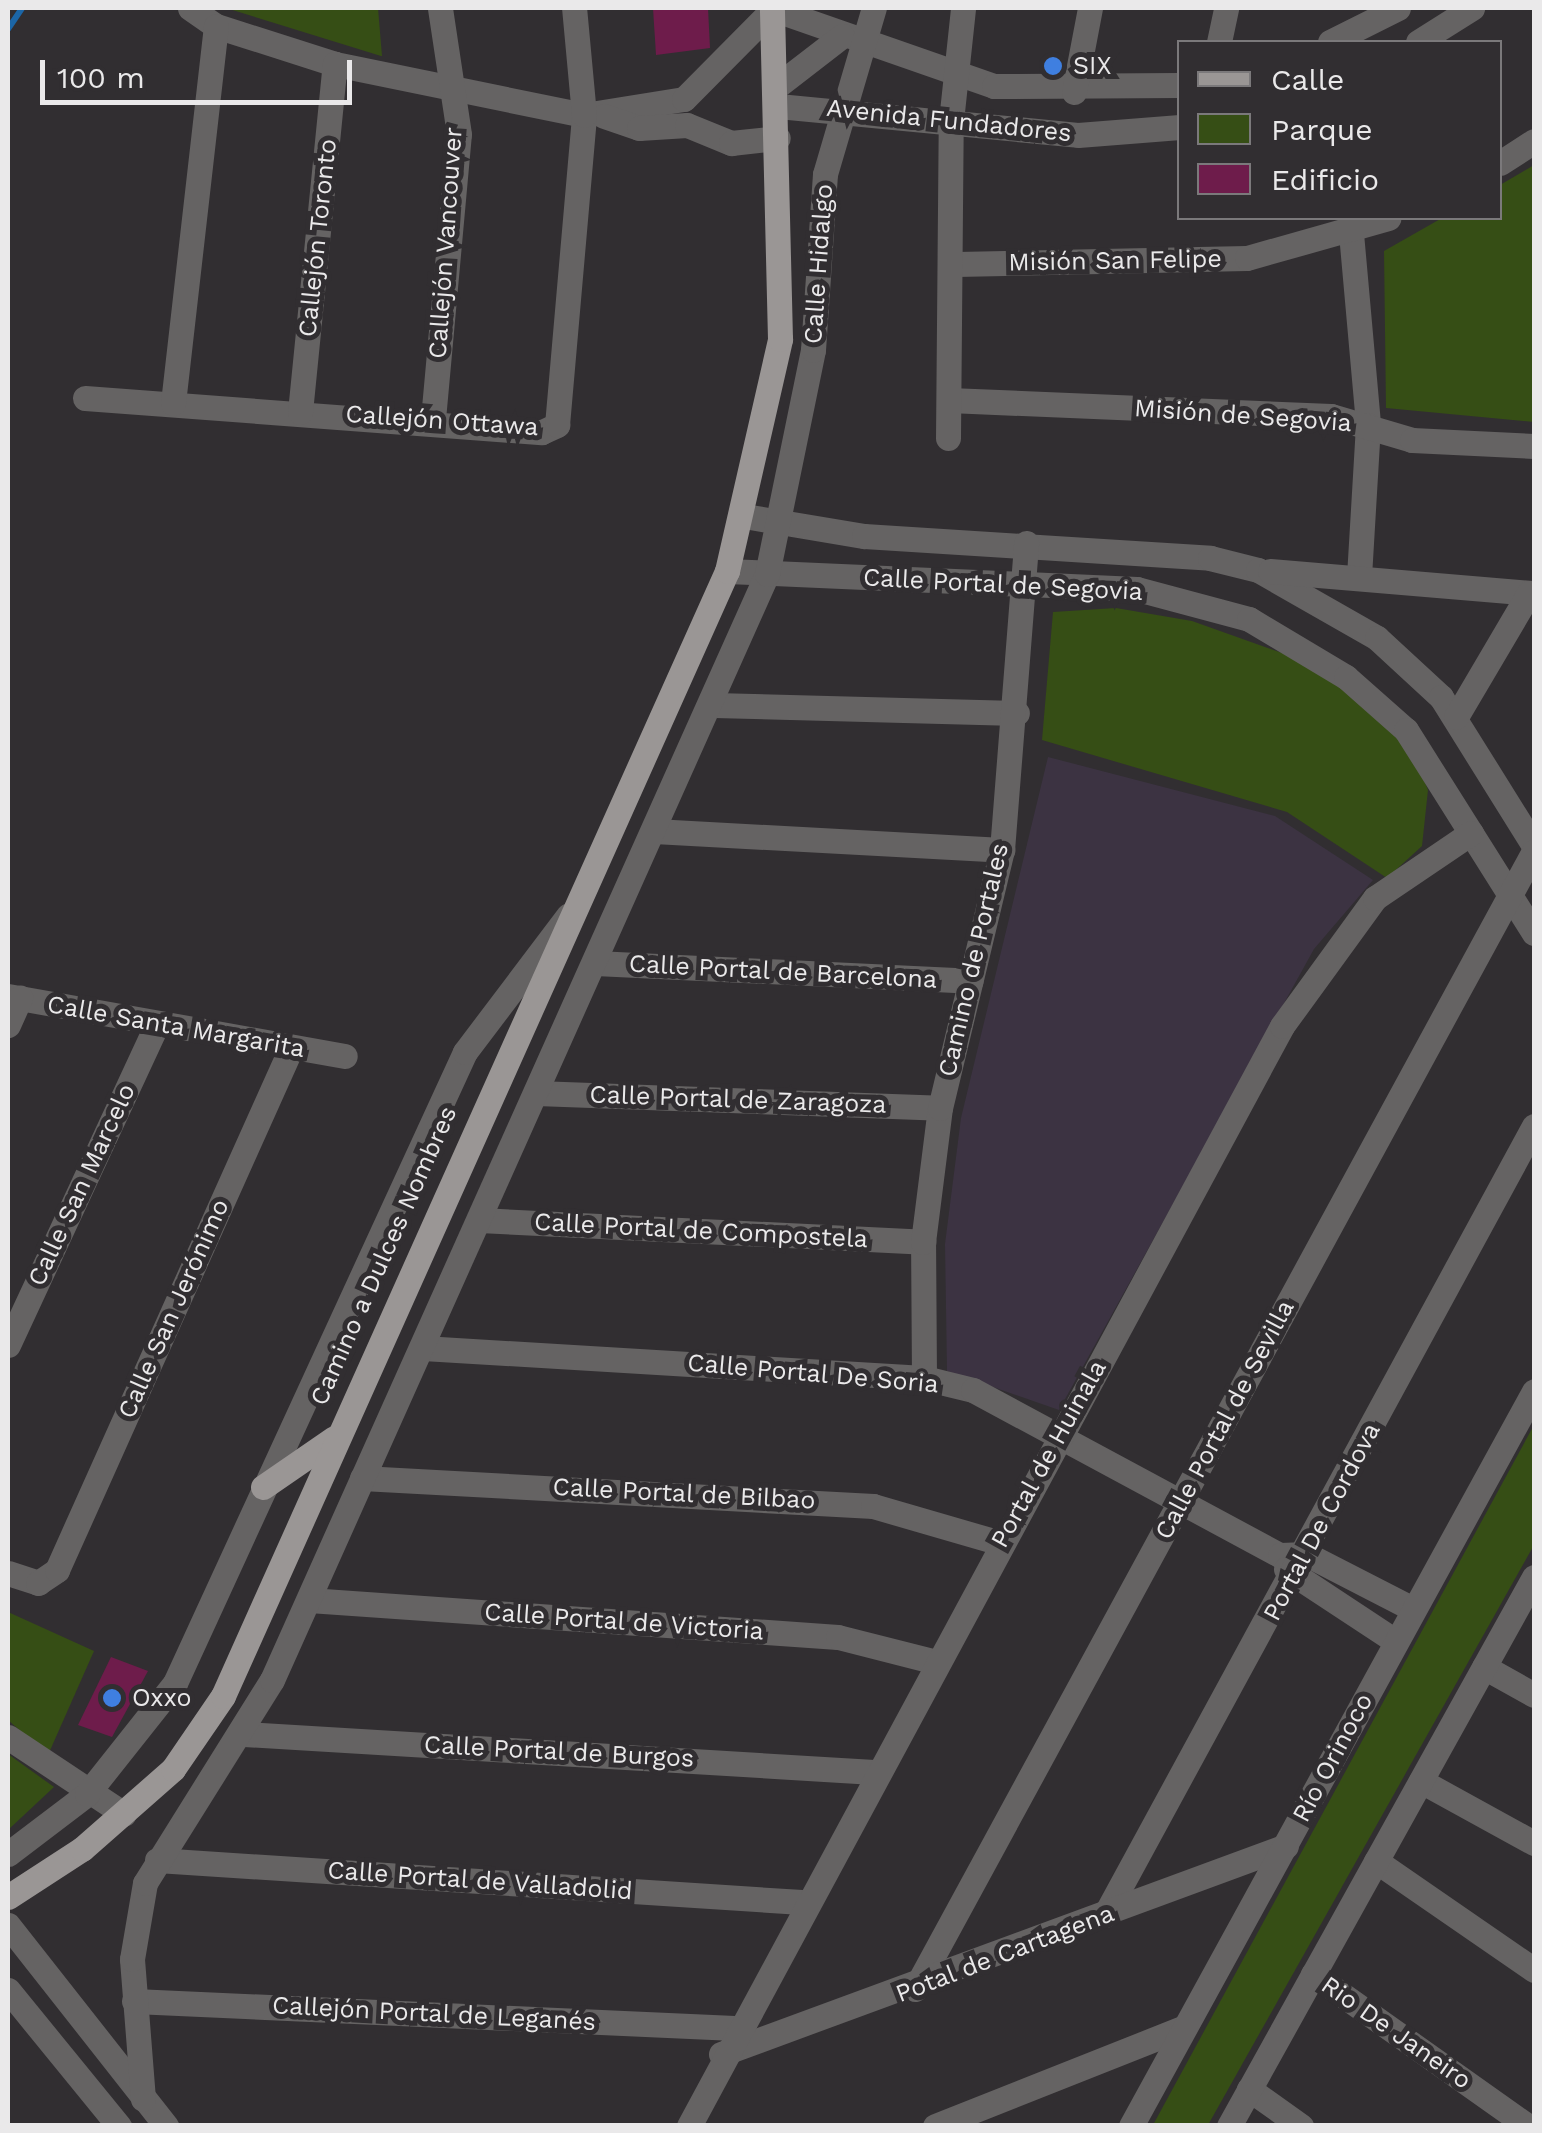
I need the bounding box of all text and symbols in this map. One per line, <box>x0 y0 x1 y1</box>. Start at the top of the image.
scale bar <box>45 40 358 102</box>
legend <box>1177 40 1502 220</box>
place label: SIX <box>1073 51 1111 81</box>
marker: SIX <box>1042 55 1064 77</box>
text: 100 m <box>57 60 145 95</box>
text: Calle <box>1271 62 1344 97</box>
street label: Avenida Fundadores <box>825 93 1073 149</box>
text: Parque <box>1271 112 1373 147</box>
street label: Callejón Vancouver <box>423 126 469 360</box>
street label: Callejón Toronto <box>293 137 343 339</box>
text: Edificio <box>1271 162 1379 197</box>
street label: Calle Hidalgo <box>798 183 840 345</box>
street label: Misión San Felipe <box>1008 244 1222 278</box>
street label: Misión de Segovia <box>1133 393 1353 439</box>
street label: Callejón Ottawa <box>345 399 539 443</box>
street label: Calle Portal de Segovia <box>862 563 1144 607</box>
street label: Camino de Portales <box>933 840 1015 1080</box>
street label: Calle Portal de Barcelona <box>628 949 938 995</box>
street label: Calle Santa Margarita <box>44 989 308 1065</box>
street label: Calle San Marcelo <box>22 1079 142 1291</box>
street label: Calle Portal de Zaragoza <box>589 1080 887 1120</box>
street label: Camino a Dulces Nombres <box>304 1102 464 1410</box>
street label: Calle San Jerónimo <box>112 1194 236 1424</box>
street label: Calle Portal de Compostela <box>533 1207 869 1255</box>
street label: Calle Portal de Sevilla <box>1149 1295 1301 1545</box>
street label: Calle Portal De Soria <box>686 1348 940 1400</box>
street label: Portal de Huinala <box>985 1355 1113 1553</box>
street label: Portal De Cordova <box>1257 1418 1387 1626</box>
street label: Calle Portal de Bilbao <box>551 1472 817 1516</box>
street label: Calle Portal de Victoria <box>482 1597 766 1647</box>
place label: Oxxo <box>132 1683 191 1713</box>
marker: Oxxo <box>101 1687 123 1709</box>
street label: Río Orinoco <box>1287 1688 1379 1828</box>
street label: Calle Portal de Burgos <box>423 1730 695 1774</box>
street label: Calle Portal de Valladolid <box>326 1855 634 1907</box>
street label: Potal de Cartagena <box>891 1898 1119 2010</box>
street label: Rio De Janeiro <box>1315 1970 1477 2096</box>
street label: Callejón Portal de Leganés <box>271 1991 597 2037</box>

